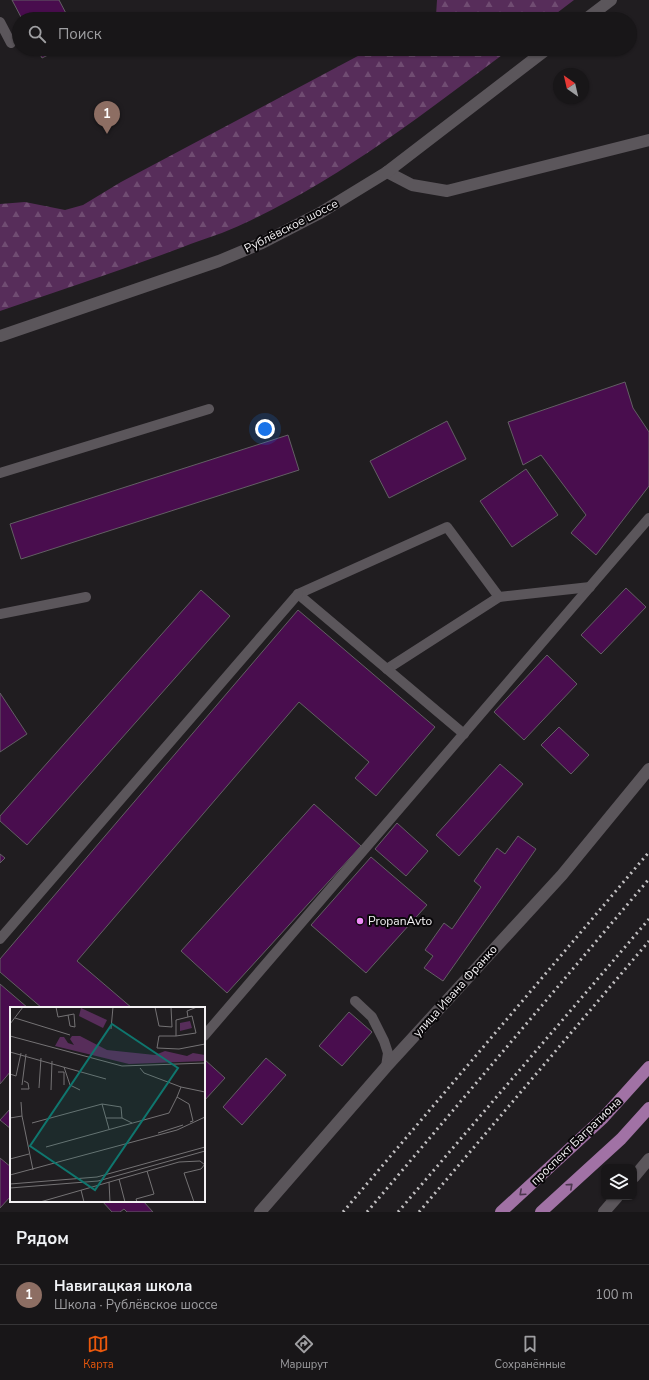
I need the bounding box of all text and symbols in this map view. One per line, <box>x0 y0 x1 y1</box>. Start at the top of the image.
search box <box>12 12 637 56</box>
icon: search <box>26 23 48 45</box>
text: Поиск <box>58 24 102 44</box>
north arrow <box>553 68 589 104</box>
pin: 1 <box>94 101 120 134</box>
street label: Рублёвское шоссе <box>241 195 341 257</box>
your location <box>255 419 275 439</box>
place label: PropanAvto <box>368 913 432 929</box>
marker: PropanAvto <box>355 916 365 926</box>
street label: улица Ивана Франко <box>409 941 501 1041</box>
inset map <box>10 1007 205 1202</box>
street label: проспект Багратиона <box>527 1093 625 1189</box>
map controls <box>601 1164 637 1200</box>
button: layers <box>601 1164 637 1200</box>
one-way arrow <box>565 1183 572 1190</box>
one-way arrow <box>519 1188 527 1195</box>
text: Рядом <box>16 1227 69 1250</box>
text: Навигацкая школа <box>54 1276 192 1296</box>
text: 1 <box>25 1286 33 1304</box>
text: 100 m <box>595 1286 633 1304</box>
text: Школа · Рублёвское шоссе <box>54 1296 218 1314</box>
tab: Карта <box>83 1333 114 1372</box>
tab: Маршрут <box>280 1333 328 1372</box>
tab: Сохранённые <box>495 1333 566 1372</box>

